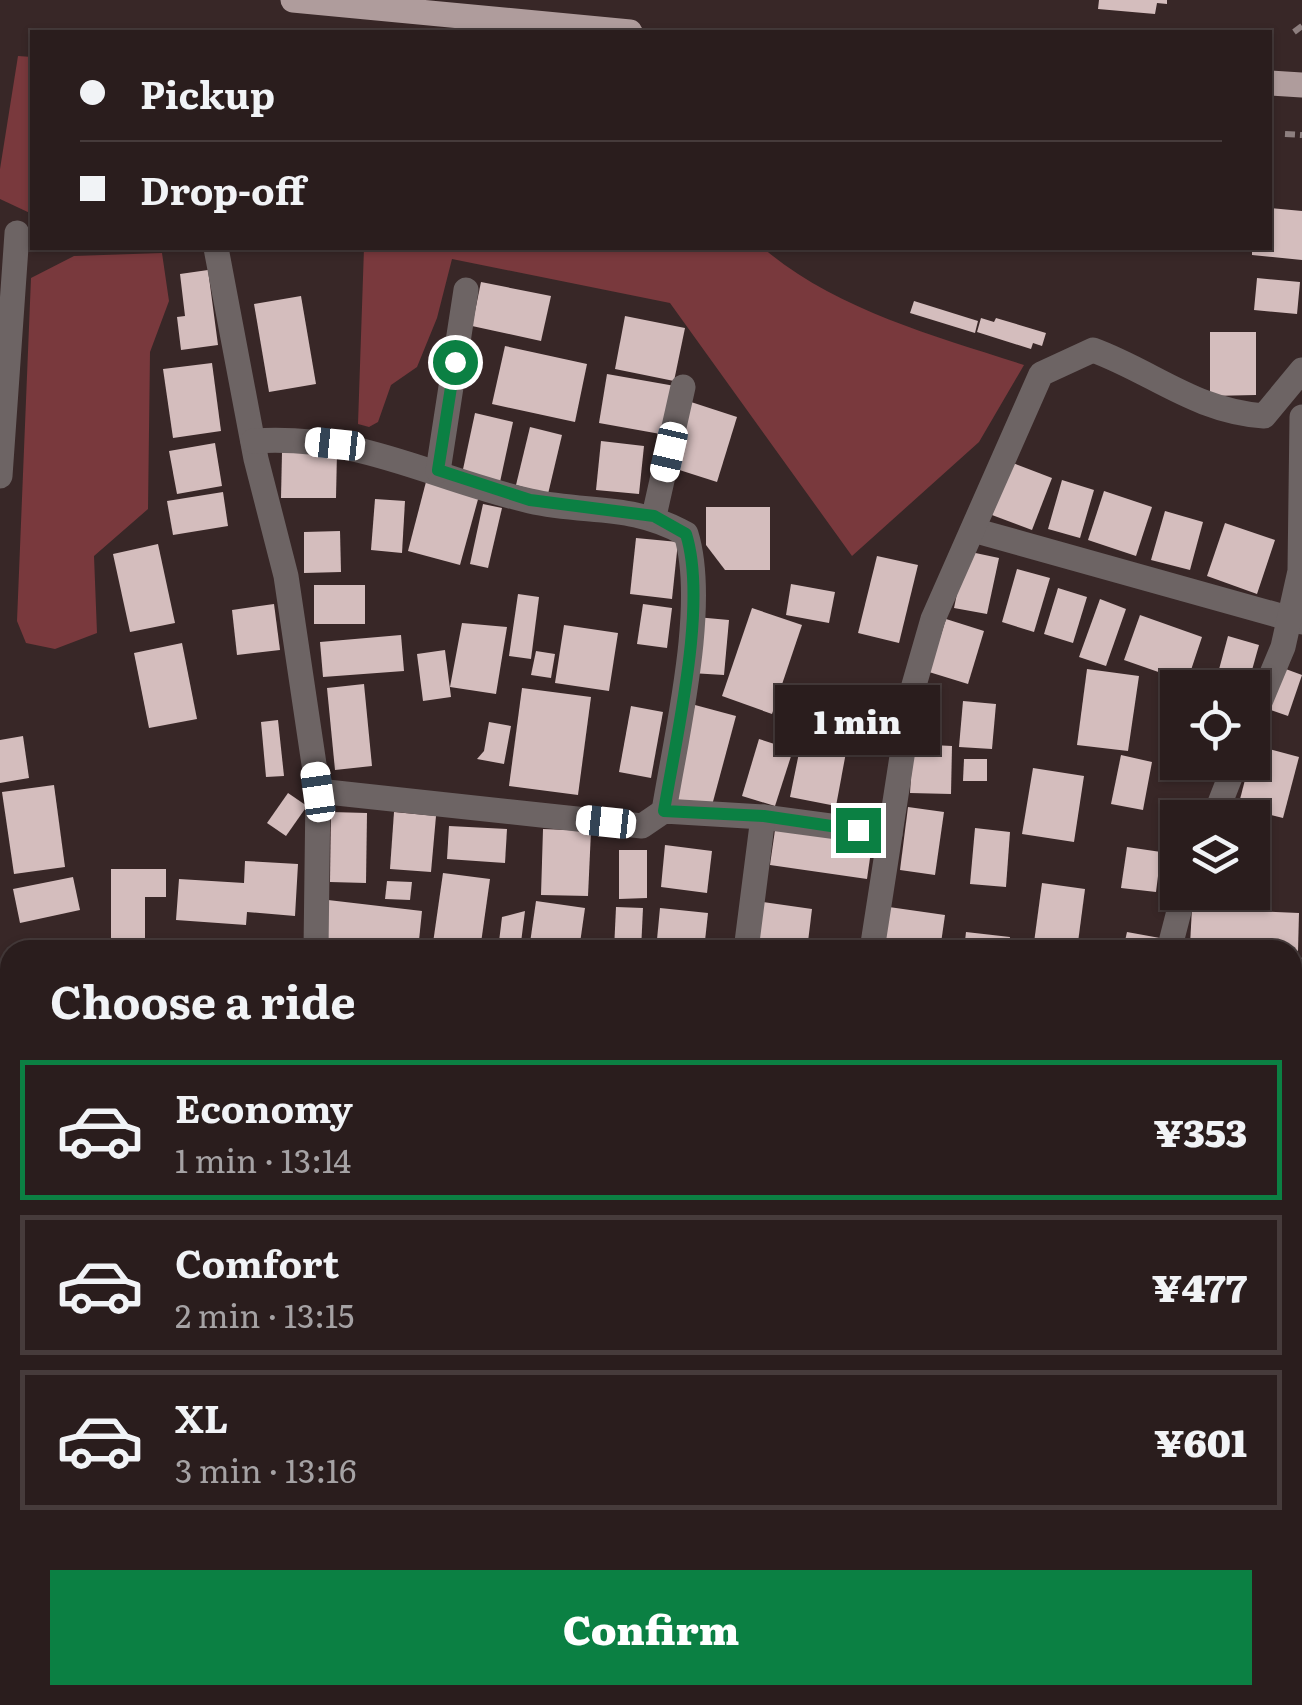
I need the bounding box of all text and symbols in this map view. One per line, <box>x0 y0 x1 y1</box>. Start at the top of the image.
text: Pickup <box>140 64 275 121</box>
text: Drop-off <box>140 160 305 217</box>
route start <box>433 340 478 385</box>
car <box>648 419 690 485</box>
car <box>304 426 366 462</box>
map controls <box>1160 670 1270 910</box>
button: locate <box>1160 670 1270 780</box>
callout: 1 min <box>776 685 940 755</box>
text: 1 min <box>814 696 901 744</box>
car <box>299 760 337 824</box>
button: layers <box>1160 800 1270 910</box>
car <box>575 804 637 840</box>
route end <box>836 808 881 853</box>
text: Choose a ride <box>50 966 356 1033</box>
text: Economy <box>175 1078 353 1135</box>
icon: car <box>55 1085 145 1175</box>
text: ¥353 <box>1154 1102 1247 1159</box>
text: 1 min · 13:14 <box>175 1135 351 1183</box>
text: Comfort <box>175 1233 339 1290</box>
icon: car <box>55 1240 145 1330</box>
text: ¥477 <box>1152 1257 1247 1314</box>
text: 2 min · 13:15 <box>175 1290 354 1338</box>
text: XL <box>175 1388 228 1445</box>
icon: car <box>55 1395 145 1485</box>
text: ¥601 <box>1154 1412 1247 1469</box>
text: 3 min · 13:16 <box>175 1445 356 1493</box>
button: Confirm <box>50 1570 1252 1685</box>

